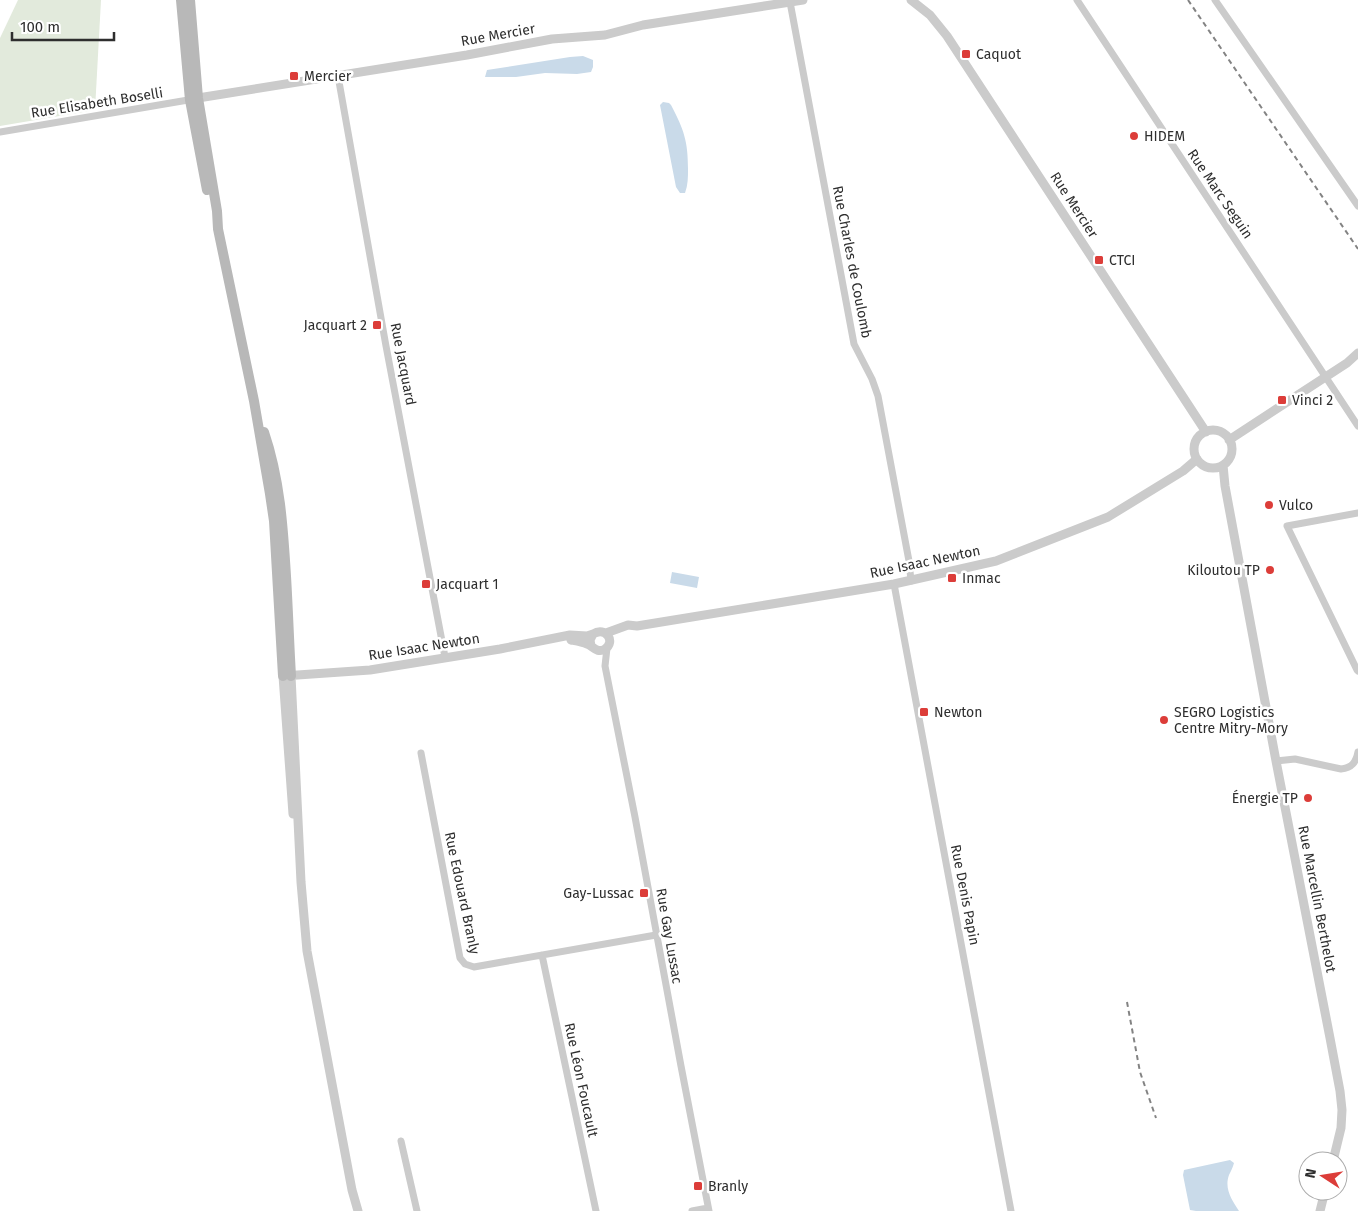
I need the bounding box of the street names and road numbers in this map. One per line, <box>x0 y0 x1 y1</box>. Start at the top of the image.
street label: Rue Mercier <box>460 20 537 50</box>
street label: Rue Elisabeth Boselli <box>30 84 164 122</box>
street label: Rue Marc Seguin <box>1184 146 1256 242</box>
street label: Rue Mercier <box>1046 169 1102 242</box>
street label: Rue Charles de Coulomb <box>829 184 875 340</box>
street label: Rue Jacquard <box>387 321 419 407</box>
street label: Rue Isaac Newton <box>868 542 982 582</box>
street label: Rue Isaac Newton <box>367 630 481 664</box>
street label: Rue Marcellin Berthelot <box>1294 824 1340 975</box>
street label: Rue Edouard Branly <box>441 830 483 956</box>
street label: Rue Denis Papin <box>947 843 983 947</box>
street label: Rue Gay Lussac <box>652 887 686 985</box>
street label: Rue Léon Foucault <box>561 1021 602 1140</box>

